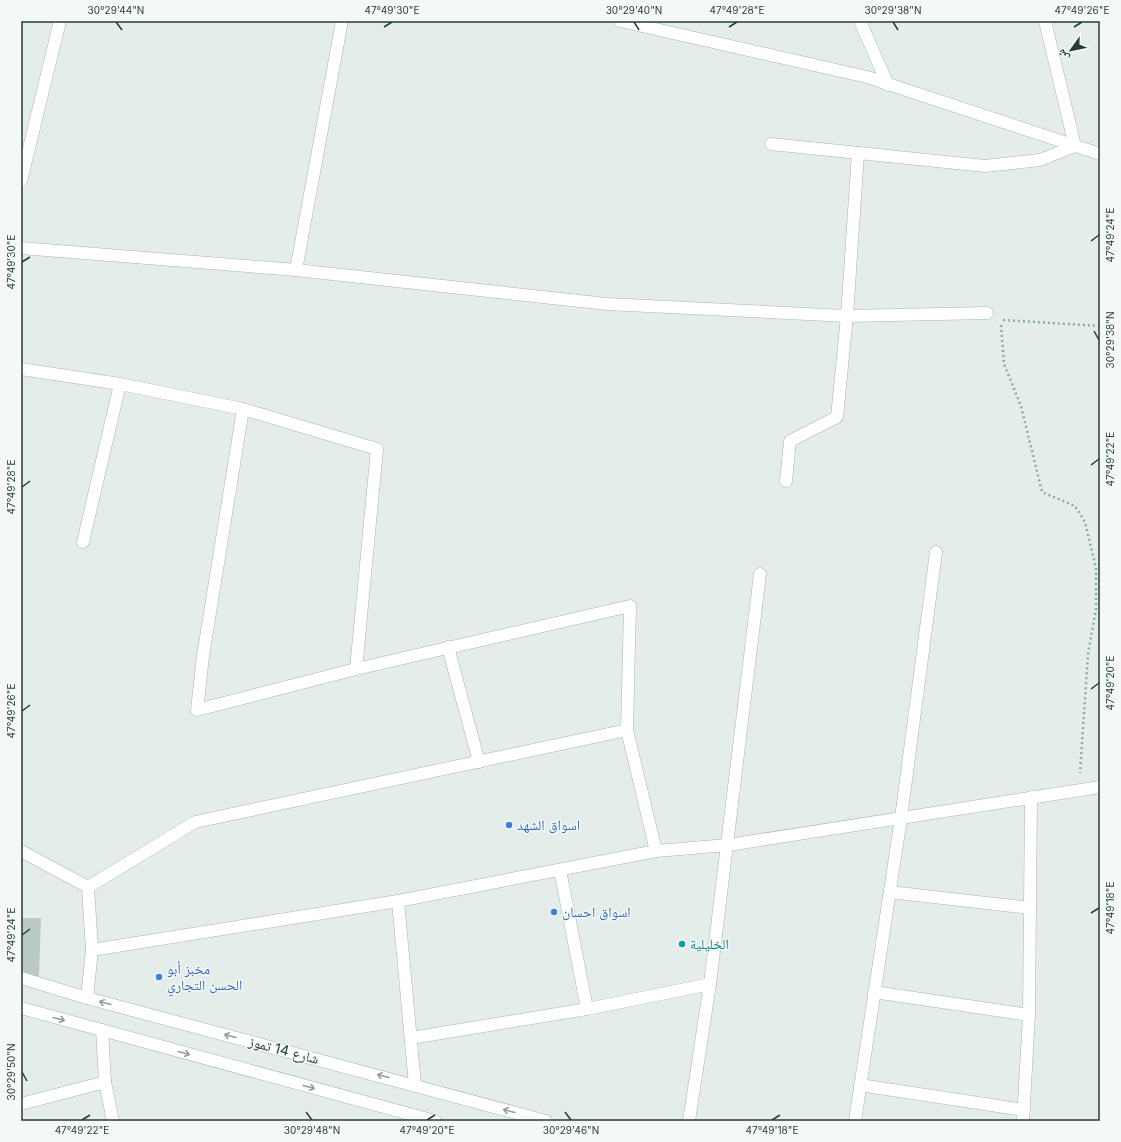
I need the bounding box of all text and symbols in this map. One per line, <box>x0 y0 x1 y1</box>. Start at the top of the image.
text: 30°29'44"N <box>88 4 144 16</box>
text: 47°49'30"E <box>364 4 420 16</box>
text: 30°29'40"N <box>606 4 662 16</box>
text: 47°49'28"E <box>710 4 764 16</box>
text: 30°29'38"N <box>865 4 921 16</box>
text: 47°49'26"E <box>1055 4 1109 16</box>
north arrow <box>1051 30 1091 70</box>
text: ش <box>1053 46 1073 64</box>
text: 47°49'24"E <box>1104 208 1116 262</box>
text: 47°49'30"E <box>5 234 17 290</box>
text: 30°29'38"N <box>1104 312 1116 368</box>
text: 47°49'22"E <box>1104 432 1116 486</box>
text: 47°49'28"E <box>5 460 17 514</box>
text: 47°49'20"E <box>1104 656 1116 710</box>
text: 47°49'26"E <box>5 684 17 738</box>
place label: اسواق الشهد <box>517 816 580 834</box>
marker: اسواق الشهد <box>504 820 514 830</box>
text: 47°49'18"E <box>1104 882 1116 934</box>
place label: اسواق احسان <box>562 903 631 921</box>
marker: اسواق احسان <box>549 907 559 917</box>
text: 47°49'24"E <box>5 908 17 962</box>
place label: الخليلية <box>690 935 729 952</box>
marker: الخليلية <box>677 939 687 949</box>
place label: مخبز أبو الحسن التجاري <box>167 960 242 997</box>
marker: مخبز أبو الحسن التجاري <box>154 972 164 982</box>
one-way arrow <box>99 999 112 1006</box>
one-way arrow <box>52 1015 65 1023</box>
one-way arrow <box>224 1032 237 1039</box>
street label: شارع 14 تموز <box>246 1032 321 1069</box>
text: 30°29'50"N <box>5 1044 17 1100</box>
one-way arrow <box>177 1050 190 1057</box>
one-way arrow <box>377 1072 390 1079</box>
one-way arrow <box>303 1084 316 1091</box>
one-way arrow <box>502 1106 515 1114</box>
text: 47°49'22"E <box>55 1124 109 1136</box>
text: 30°29'48"N <box>284 1124 340 1136</box>
text: 47°49'20"E <box>400 1124 454 1136</box>
text: 30°29'46"N <box>543 1124 599 1136</box>
text: 47°49'18"E <box>746 1124 798 1136</box>

